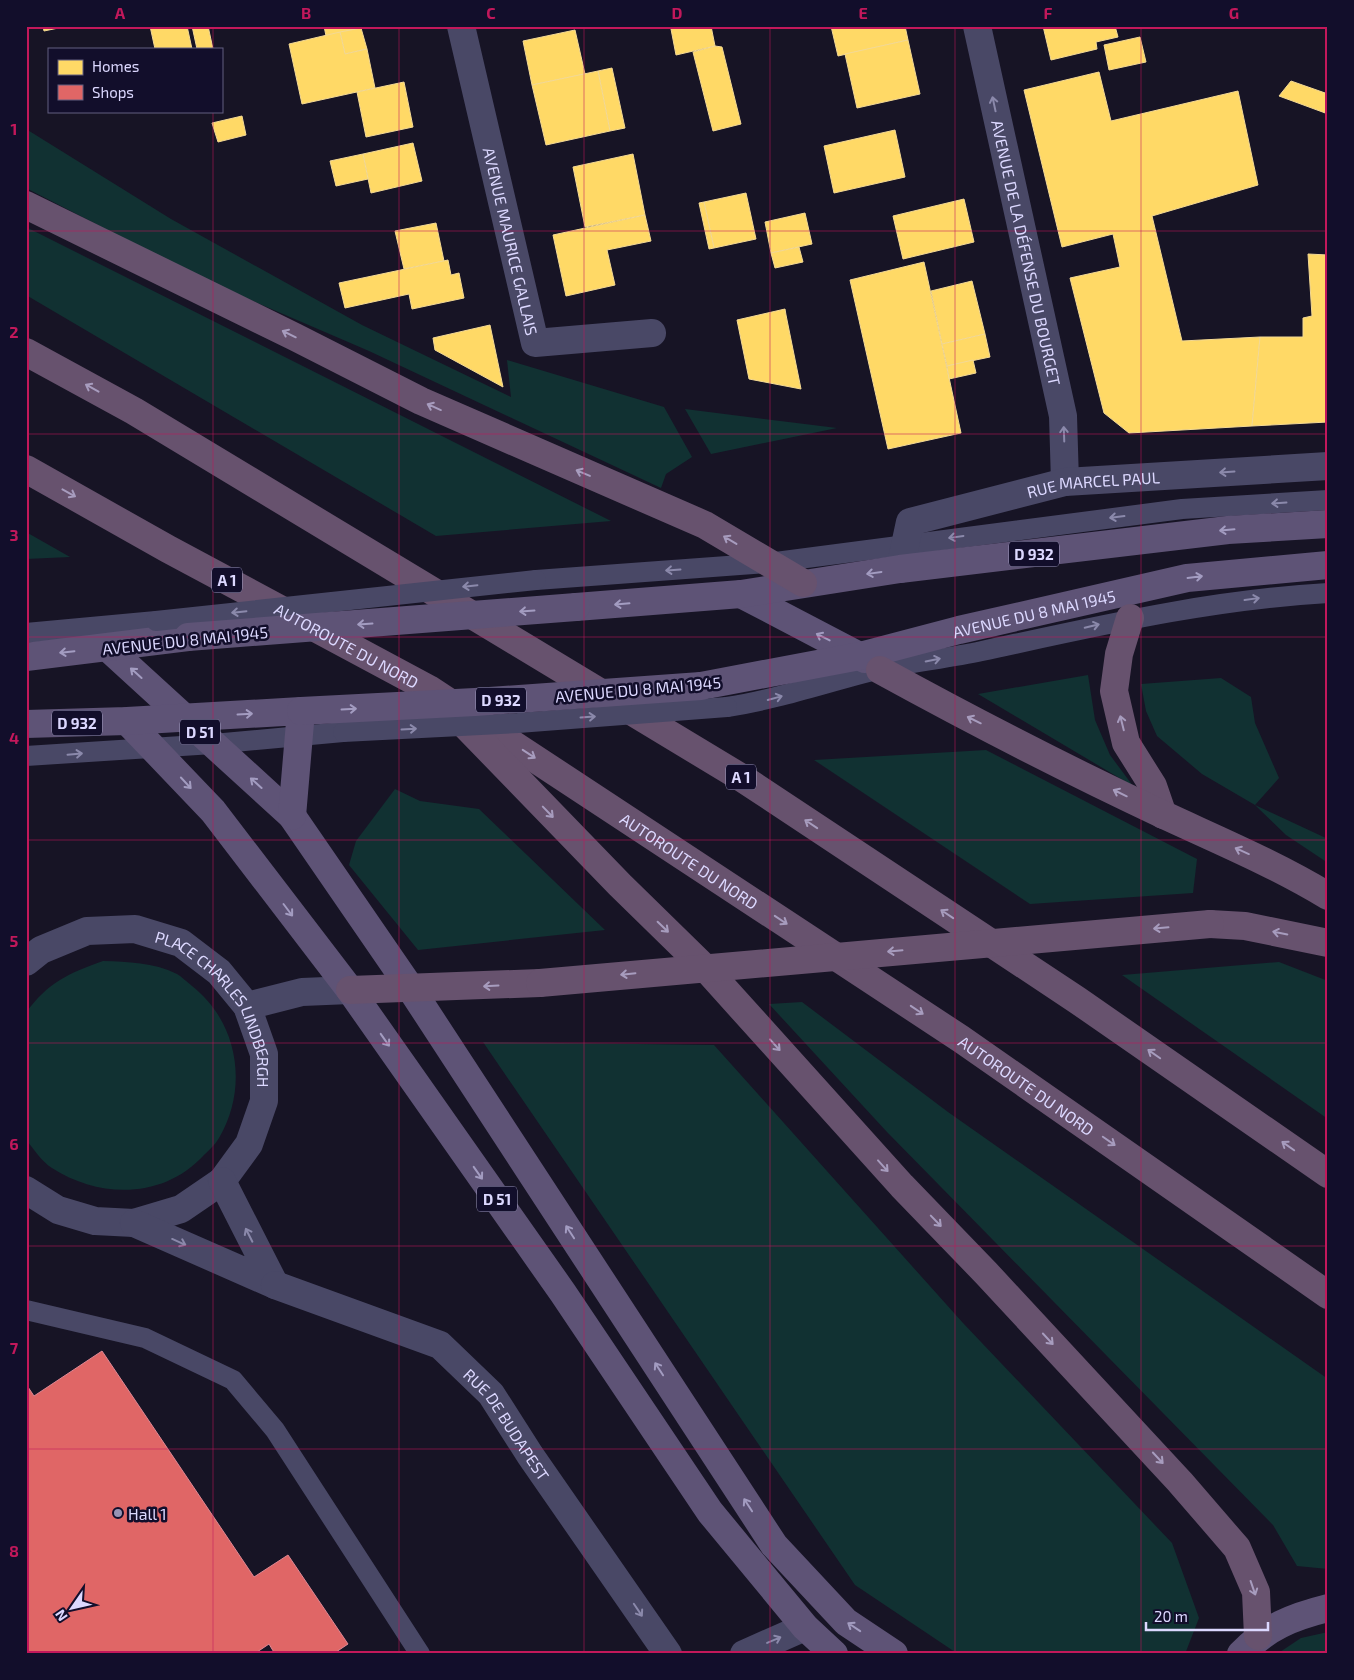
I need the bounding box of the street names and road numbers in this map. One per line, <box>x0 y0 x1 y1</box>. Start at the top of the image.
street label: AVENUE DE LA DÉFENSE DU BOURGET <box>988 118 1065 387</box>
street label: AVENUE MAURICE GALLAIS <box>480 145 542 337</box>
street label: RUE MARCEL PAUL <box>1025 467 1160 501</box>
road number: D 932 <box>1009 542 1059 566</box>
road number: A 1 <box>212 568 242 592</box>
street label: AVENUE DU 8 MAI 1945 <box>950 585 1117 641</box>
street label: AUTOROUTE DU NORD <box>272 599 422 691</box>
street label: AVENUE DU 8 MAI 1945 <box>101 622 269 658</box>
street label: AVENUE DU 8 MAI 1945 <box>554 672 722 706</box>
road number: D 932 <box>476 688 526 712</box>
road number: D 932 <box>52 710 102 736</box>
road number: D 51 <box>180 720 220 744</box>
road number: A 1 <box>726 764 756 790</box>
street label: AUTOROUTE DU NORD <box>617 808 762 913</box>
street label: PLACE CHARLES LINDBERGH <box>153 926 274 1087</box>
street label: AUTOROUTE DU NORD <box>955 1031 1098 1139</box>
road number: D 51 <box>477 1186 517 1212</box>
street label: RUE DE BUDAPEST <box>460 1364 554 1484</box>

